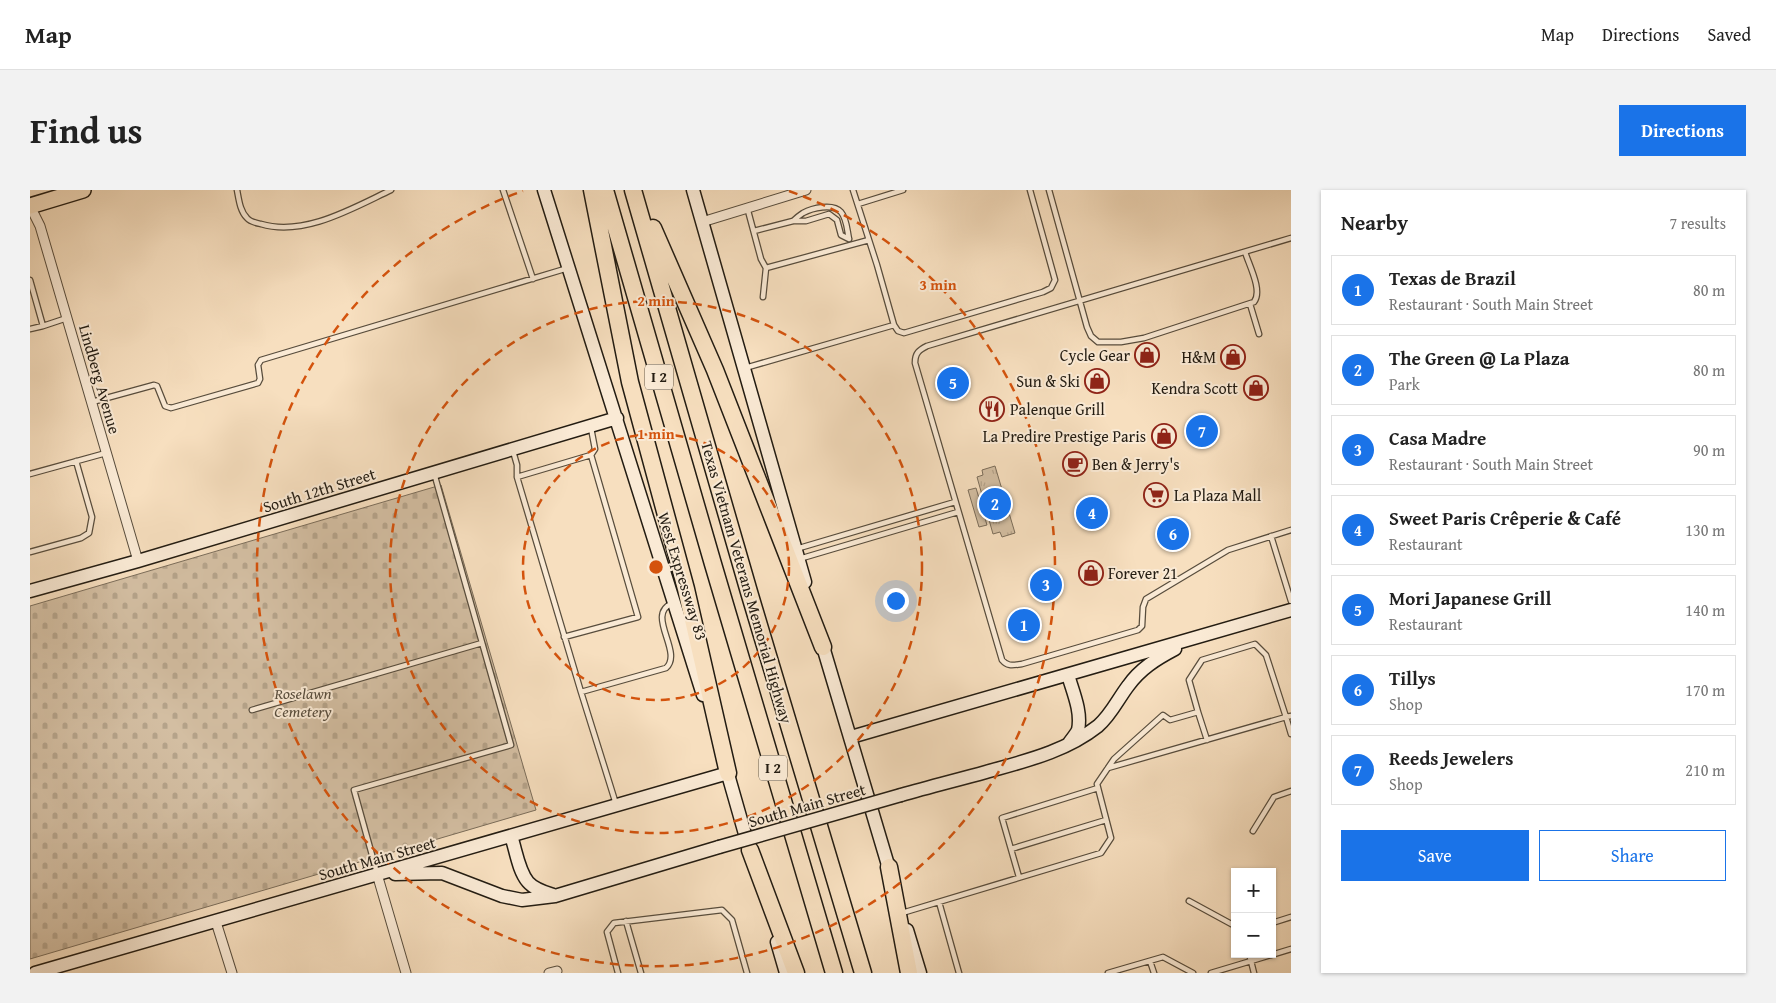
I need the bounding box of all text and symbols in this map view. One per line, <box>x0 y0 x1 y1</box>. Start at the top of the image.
text: Map <box>25 17 72 52</box>
text: Map <box>1541 21 1574 48</box>
text: Directions <box>1602 21 1679 48</box>
text: Saved <box>1707 21 1751 48</box>
text: Find us <box>30 105 143 156</box>
button: Directions <box>1619 105 1746 156</box>
text: Nearby <box>1341 207 1408 238</box>
text: 7 results <box>1669 211 1726 235</box>
text: Texas de Brazil <box>1389 264 1516 292</box>
text: 3 min <box>919 274 957 295</box>
text: 1 <box>1354 278 1362 302</box>
text: 80 m <box>1693 278 1725 302</box>
text: 2 min <box>637 290 675 311</box>
text: Restaurant · South Main Street <box>1389 292 1593 316</box>
street label: Lindberg Avenue <box>73 321 127 437</box>
shop icon: Cycle Gear <box>1134 342 1160 368</box>
place label: Cycle Gear <box>1060 343 1130 367</box>
shop icon: H&M <box>1220 344 1246 370</box>
text: The Green @ La Plaza <box>1389 344 1570 372</box>
place label: H&M <box>1181 345 1216 369</box>
text: 2 <box>1354 358 1362 382</box>
text: 80 m <box>1693 358 1725 382</box>
road number: I 2 <box>645 364 673 390</box>
pin: 5 <box>937 364 969 402</box>
shop icon: Sun & Ski <box>1084 368 1110 394</box>
place label: Sun & Ski <box>1016 369 1081 393</box>
text: Park <box>1389 372 1420 396</box>
shop icon: Kendra Scott <box>1243 375 1269 401</box>
place label: Kendra Scott <box>1152 376 1238 400</box>
restaurant icon: Palenque Grill <box>979 396 1005 422</box>
place label: Palenque Grill <box>1010 397 1105 421</box>
pin: 7 <box>1186 412 1218 450</box>
text: 1 min <box>637 423 675 444</box>
shop icon: La Predire Prestige Paris <box>1151 423 1177 449</box>
place label: La Predire Prestige Paris <box>983 424 1146 448</box>
text: Casa Madre <box>1389 424 1486 452</box>
street label: Texas Vietnam Veterans Memorial Highway <box>695 438 799 726</box>
text: 3 <box>1354 438 1362 462</box>
text: 90 m <box>1693 438 1725 462</box>
cafe icon: Ben & Jerry's <box>1062 451 1088 477</box>
place label: Ben & Jerry's <box>1092 452 1180 476</box>
text: Restaurant · South Main Street <box>1389 452 1593 476</box>
street label: South 12th Street <box>260 461 379 519</box>
supermarket icon: La Plaza Mall <box>1143 482 1169 508</box>
place label: La Plaza Mall <box>1174 483 1262 507</box>
pin: 2 <box>979 485 1011 523</box>
pin: 4 <box>1076 494 1108 532</box>
text: Sweet Paris Crêperie & Café <box>1389 504 1621 532</box>
street label: West Expressway 83 <box>652 509 714 643</box>
pin: 6 <box>1157 515 1189 553</box>
text: 4 <box>1354 518 1362 542</box>
text: 130 m <box>1685 518 1725 542</box>
text: Restaurant <box>1389 532 1463 556</box>
centre of rings <box>647 558 665 576</box>
shop icon: Forever 21 <box>1078 560 1104 586</box>
place label: Forever 21 <box>1108 561 1178 585</box>
pin: 3 <box>1030 566 1062 604</box>
text: Mori Japanese Grill <box>1389 584 1551 612</box>
your location <box>883 588 909 614</box>
text: 5 <box>1354 598 1362 622</box>
text: 140 m <box>1685 598 1725 622</box>
pin: 1 <box>1008 606 1040 644</box>
text: Restaurant <box>1389 612 1463 636</box>
text: Tillys <box>1389 664 1436 692</box>
text: 6 <box>1354 678 1362 702</box>
text: 170 m <box>1685 678 1725 702</box>
park label: Roselawn Cemetery <box>273 681 332 723</box>
text: Shop <box>1389 692 1423 716</box>
text: Reeds Jewelers <box>1389 744 1513 772</box>
road number: I 2 <box>759 756 787 780</box>
text: 7 <box>1354 758 1362 782</box>
text: 210 m <box>1685 758 1725 782</box>
text: Shop <box>1389 772 1423 796</box>
street label: South Main Street <box>746 777 869 833</box>
street label: South Main Street <box>316 830 439 886</box>
button: Save <box>1341 830 1529 881</box>
button: Share <box>1539 830 1726 881</box>
map controls <box>1231 868 1276 958</box>
button: + <box>1231 868 1276 913</box>
button: − <box>1231 913 1276 958</box>

